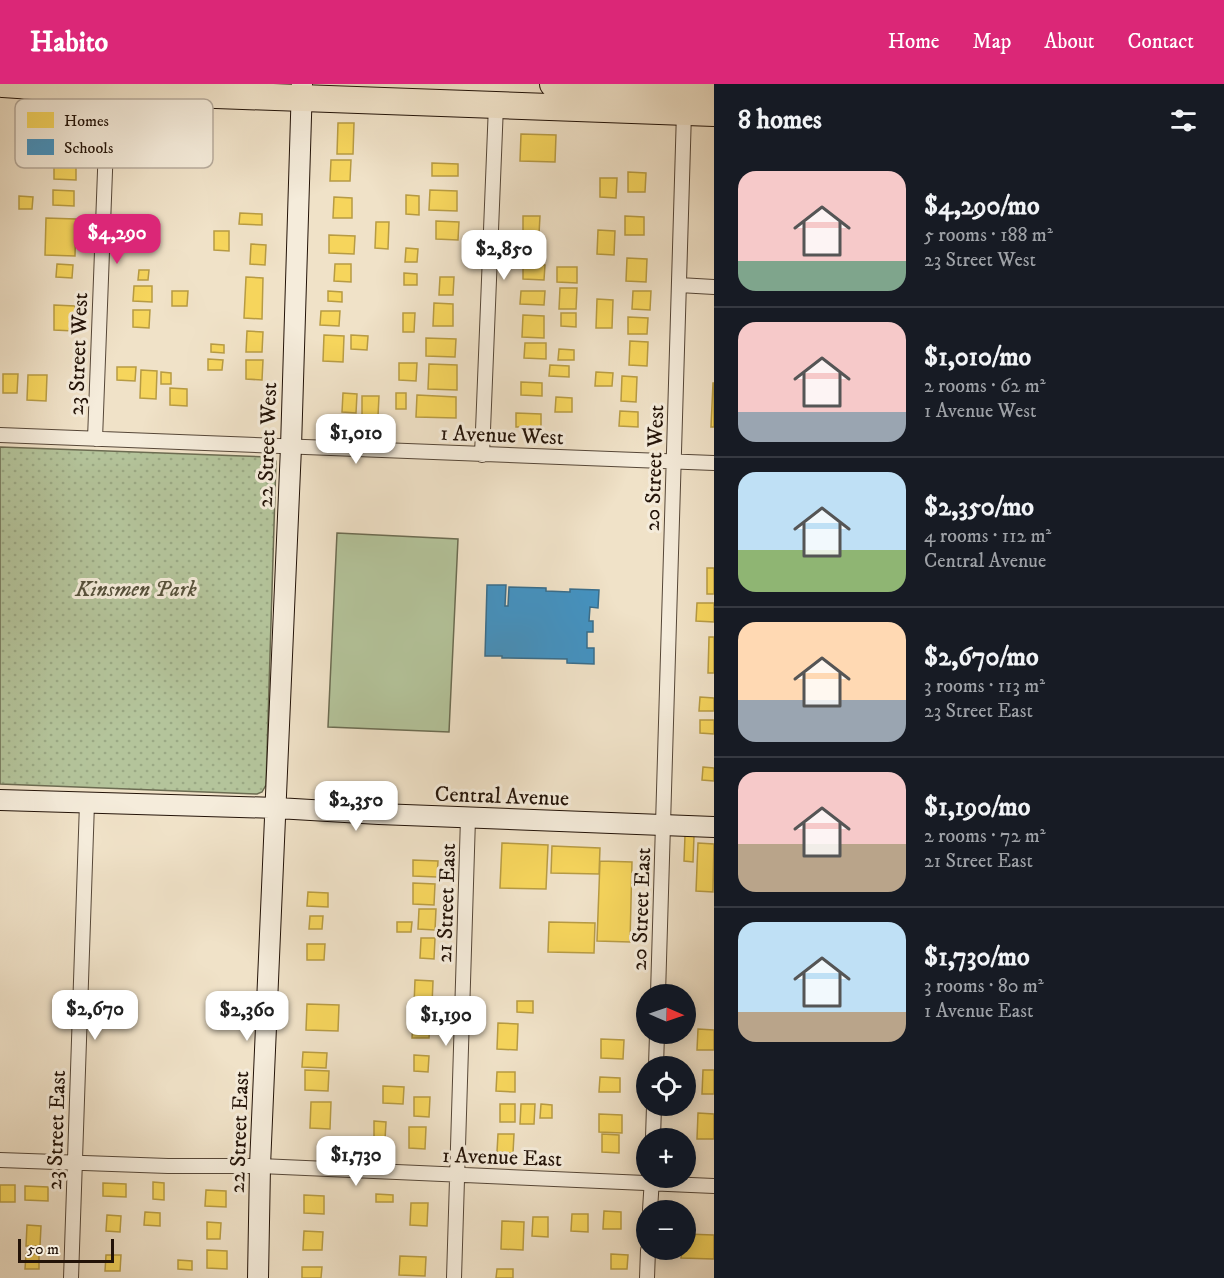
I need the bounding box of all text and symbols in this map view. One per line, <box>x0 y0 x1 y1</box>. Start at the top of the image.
text: Habito <box>30 25 108 60</box>
text: Home <box>888 29 940 55</box>
text: Map <box>973 29 1011 55</box>
text: About <box>1044 29 1095 55</box>
text: Contact <box>1128 29 1194 55</box>
legend <box>15 99 213 168</box>
text: 8 homes <box>738 104 822 137</box>
icon: filters <box>1167 104 1200 137</box>
text: Homes <box>64 111 109 131</box>
text: Schools <box>64 138 113 158</box>
text: $4,290/mo <box>924 190 1040 223</box>
icon: home <box>786 195 858 267</box>
pin: $4,290 <box>68 214 166 265</box>
text: $4,290 <box>88 221 146 246</box>
text: 5 rooms · 188 m² <box>924 223 1053 248</box>
pin: $2,850 <box>455 230 553 281</box>
text: $2,850 <box>475 237 533 262</box>
text: 23 Street West <box>924 248 1036 273</box>
street label: 23 Street West <box>63 292 94 416</box>
text: $1,010/mo <box>924 341 1031 374</box>
icon: home <box>786 346 858 418</box>
text: 2 rooms · 62 m² <box>924 374 1046 399</box>
street label: 22 Street West <box>252 382 283 508</box>
text: 1 Avenue West <box>924 399 1036 424</box>
street label: 20 Street West <box>639 404 670 532</box>
pin: $1,010 <box>307 414 405 465</box>
street label: 1 Avenue West <box>440 420 564 451</box>
text: $1,010 <box>330 421 382 446</box>
text: $2,350/mo <box>924 491 1034 524</box>
icon: home <box>786 496 858 568</box>
text: 4 rooms · 112 m² <box>924 524 1052 549</box>
text: Central Avenue <box>924 549 1046 574</box>
park label: Kinsmen Park <box>74 576 197 603</box>
text: $2,670/mo <box>924 641 1039 674</box>
icon: home <box>786 646 858 718</box>
text: 3 rooms · 113 m² <box>924 674 1045 699</box>
text: 23 Street East <box>924 699 1033 724</box>
pin: $2,350 <box>307 781 405 832</box>
street label: Central Avenue <box>434 781 570 812</box>
text: $2,350 <box>329 788 383 813</box>
text: $1,190/mo <box>924 791 1030 824</box>
icon: home <box>786 796 858 868</box>
text: 2 rooms · 72 m² <box>924 824 1046 849</box>
street label: 21 Street East <box>431 843 462 963</box>
street label: 20 Street East <box>626 847 657 971</box>
text: 21 Street East <box>924 849 1033 874</box>
text: $1,730/mo <box>924 941 1030 974</box>
icon: home <box>786 946 858 1018</box>
text: 3 rooms · 80 m² <box>924 974 1044 999</box>
north arrow <box>636 984 696 1044</box>
map controls <box>636 984 696 1260</box>
pin: $2,670 <box>46 990 144 1041</box>
pin: $2,360 <box>198 991 296 1042</box>
pin: $1,190 <box>397 996 495 1047</box>
text: $2,670 <box>66 997 124 1022</box>
text: $2,360 <box>220 998 274 1023</box>
text: 1 Avenue East <box>924 999 1033 1024</box>
text: $1,190 <box>420 1003 472 1028</box>
button: locate <box>636 1056 696 1116</box>
street label: 23 Street East <box>41 1070 72 1190</box>
street label: 22 Street East <box>224 1070 255 1194</box>
button: + <box>636 1128 696 1188</box>
pin: $1,730 <box>307 1136 405 1187</box>
street label: 1 Avenue East <box>441 1142 563 1173</box>
text: $1,730 <box>330 1143 382 1168</box>
button: − <box>636 1200 696 1260</box>
scale bar <box>18 1236 114 1264</box>
text: 50 m <box>27 1239 59 1259</box>

